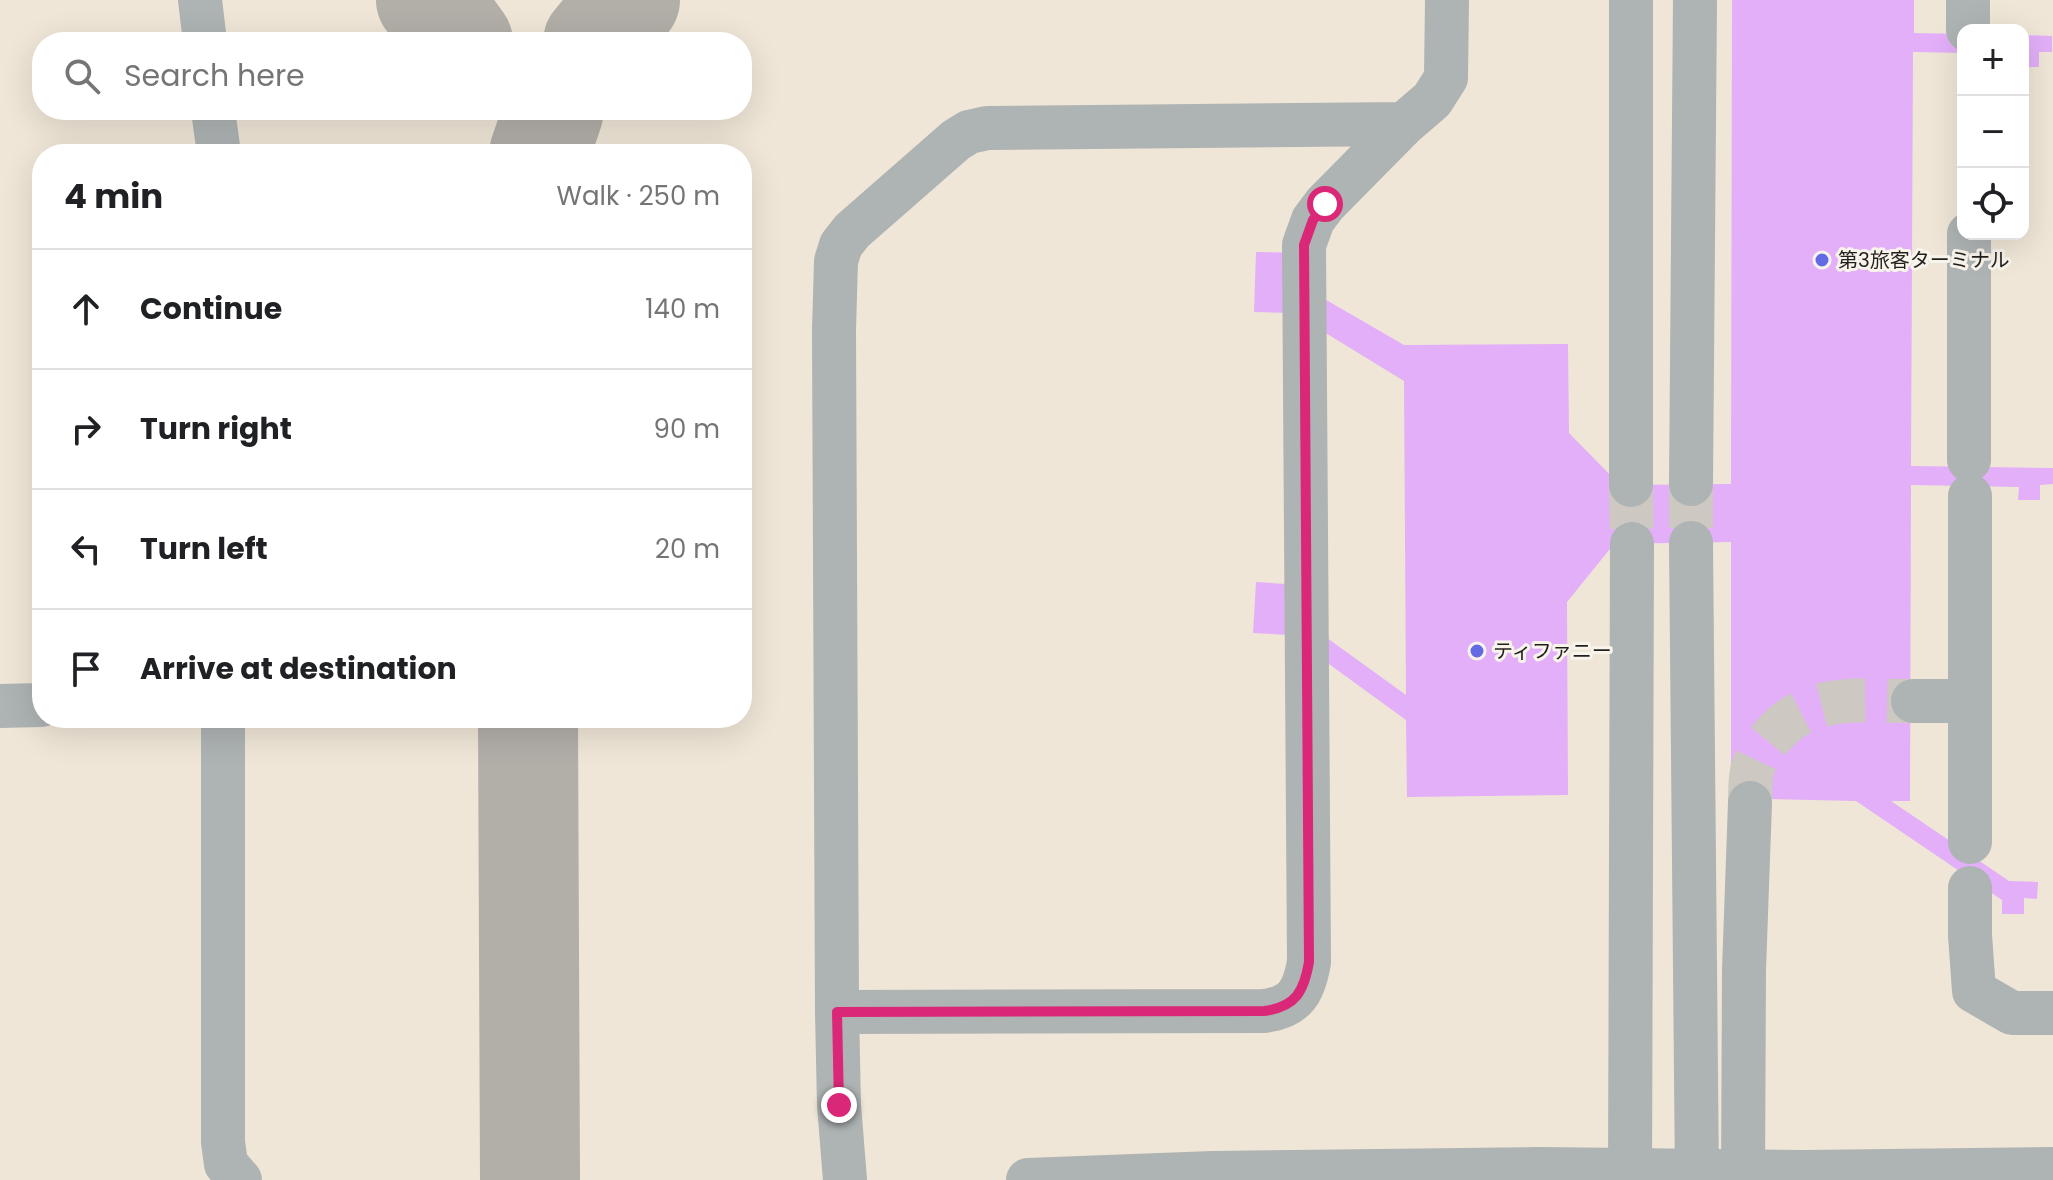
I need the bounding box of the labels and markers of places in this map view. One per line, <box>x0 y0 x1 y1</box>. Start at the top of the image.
place label: 第3旅客ターミナル <box>1838 246 2010 274</box>
marker: 第3旅客ターミナル <box>1813 251 1831 269</box>
place label: ティファニー <box>1493 637 1612 665</box>
marker: ティファニー <box>1468 642 1486 660</box>

